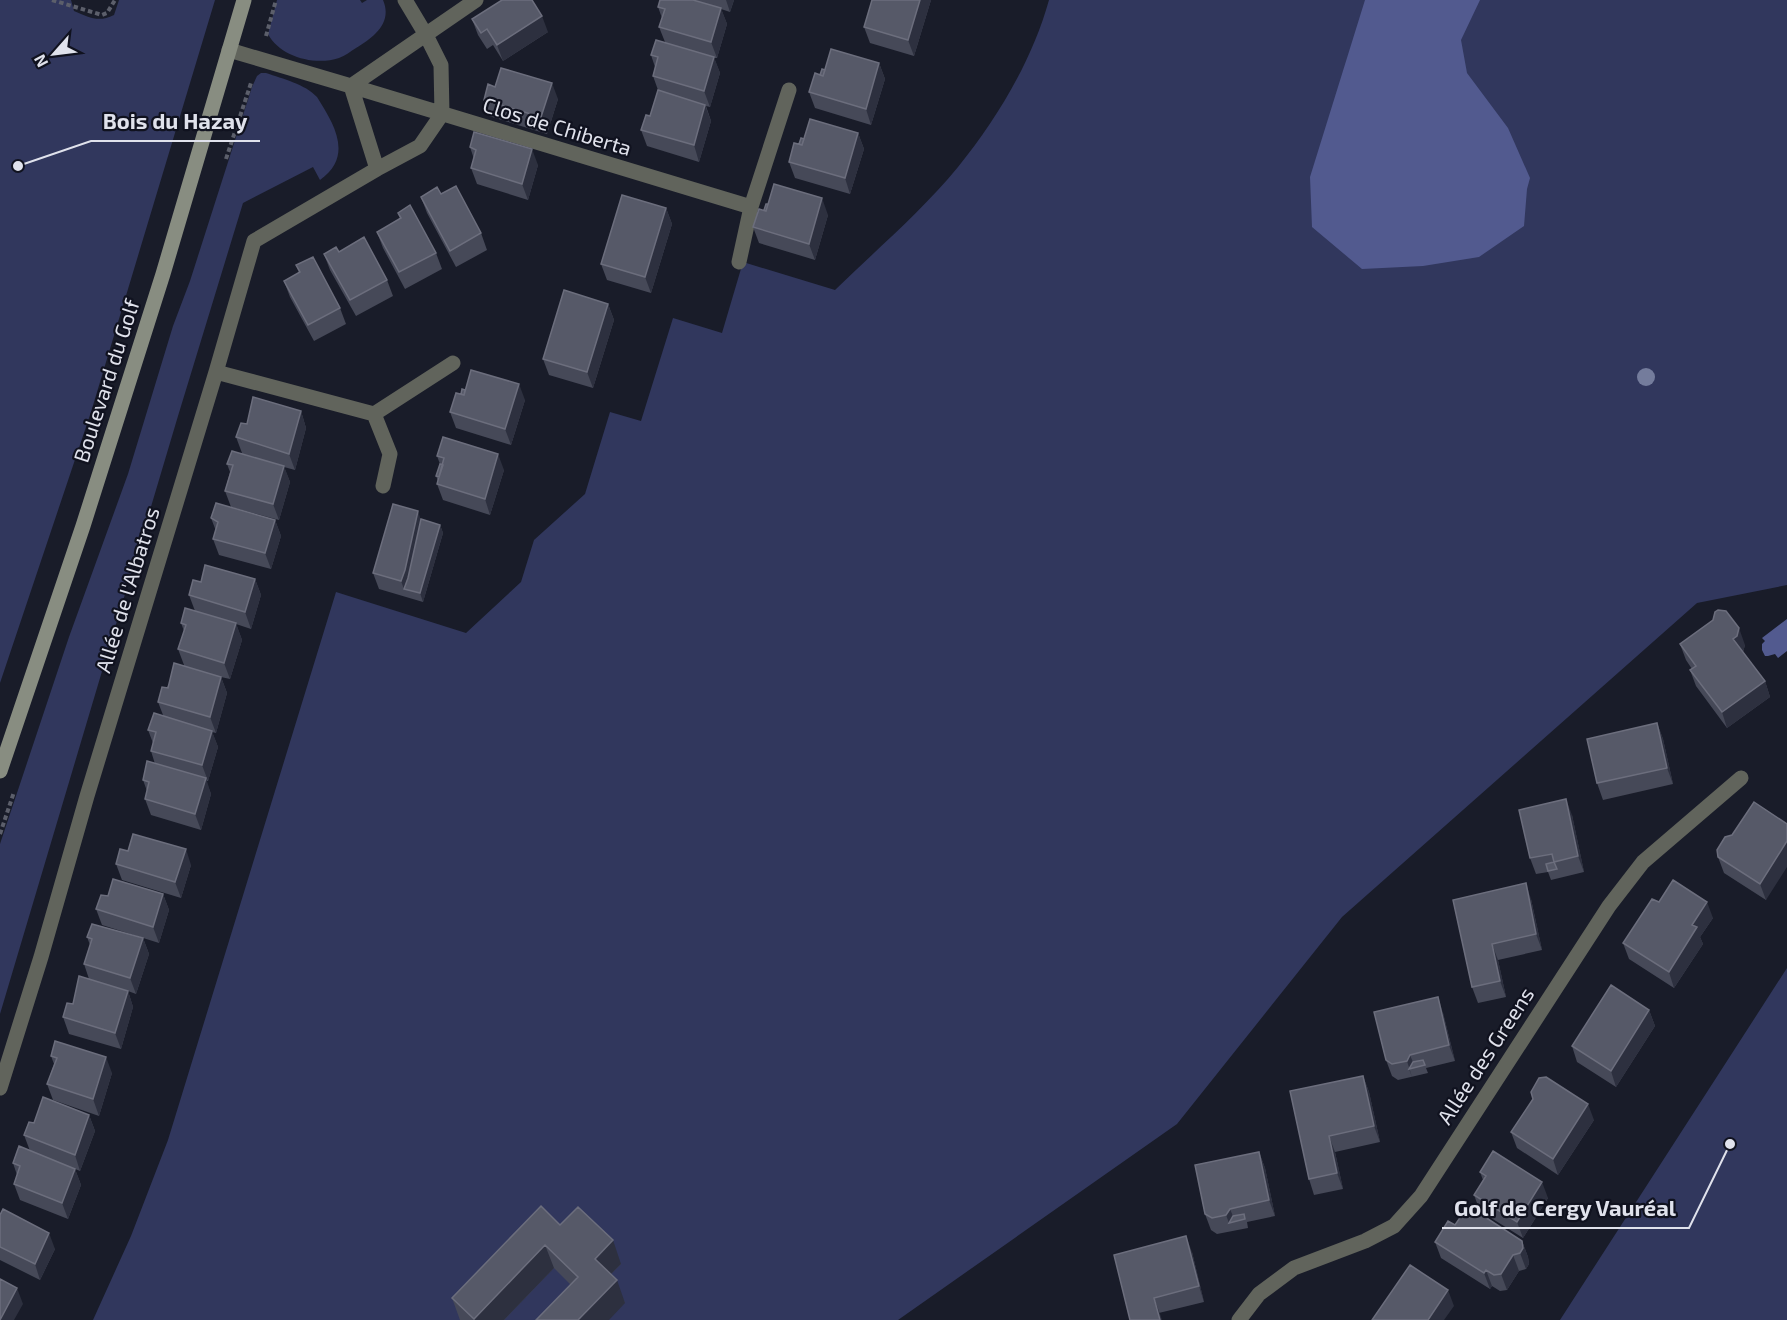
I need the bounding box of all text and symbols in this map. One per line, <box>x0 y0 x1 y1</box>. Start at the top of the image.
north arrow <box>24 24 84 84</box>
text: N <box>29 52 51 71</box>
street label: Clos de Chiberta <box>480 91 635 160</box>
callout: Bois du Hazay <box>91 101 260 141</box>
text: Bois du Hazay <box>103 107 248 134</box>
street label: Boulevard du Golf <box>67 295 144 465</box>
street label: Allée de l'Albatros <box>90 504 164 675</box>
street label: Allée des Greens <box>1431 982 1538 1128</box>
callout: Golf de Cergy Vauréal <box>1442 1188 1689 1228</box>
text: Golf de Cergy Vauréal <box>1454 1194 1677 1221</box>

